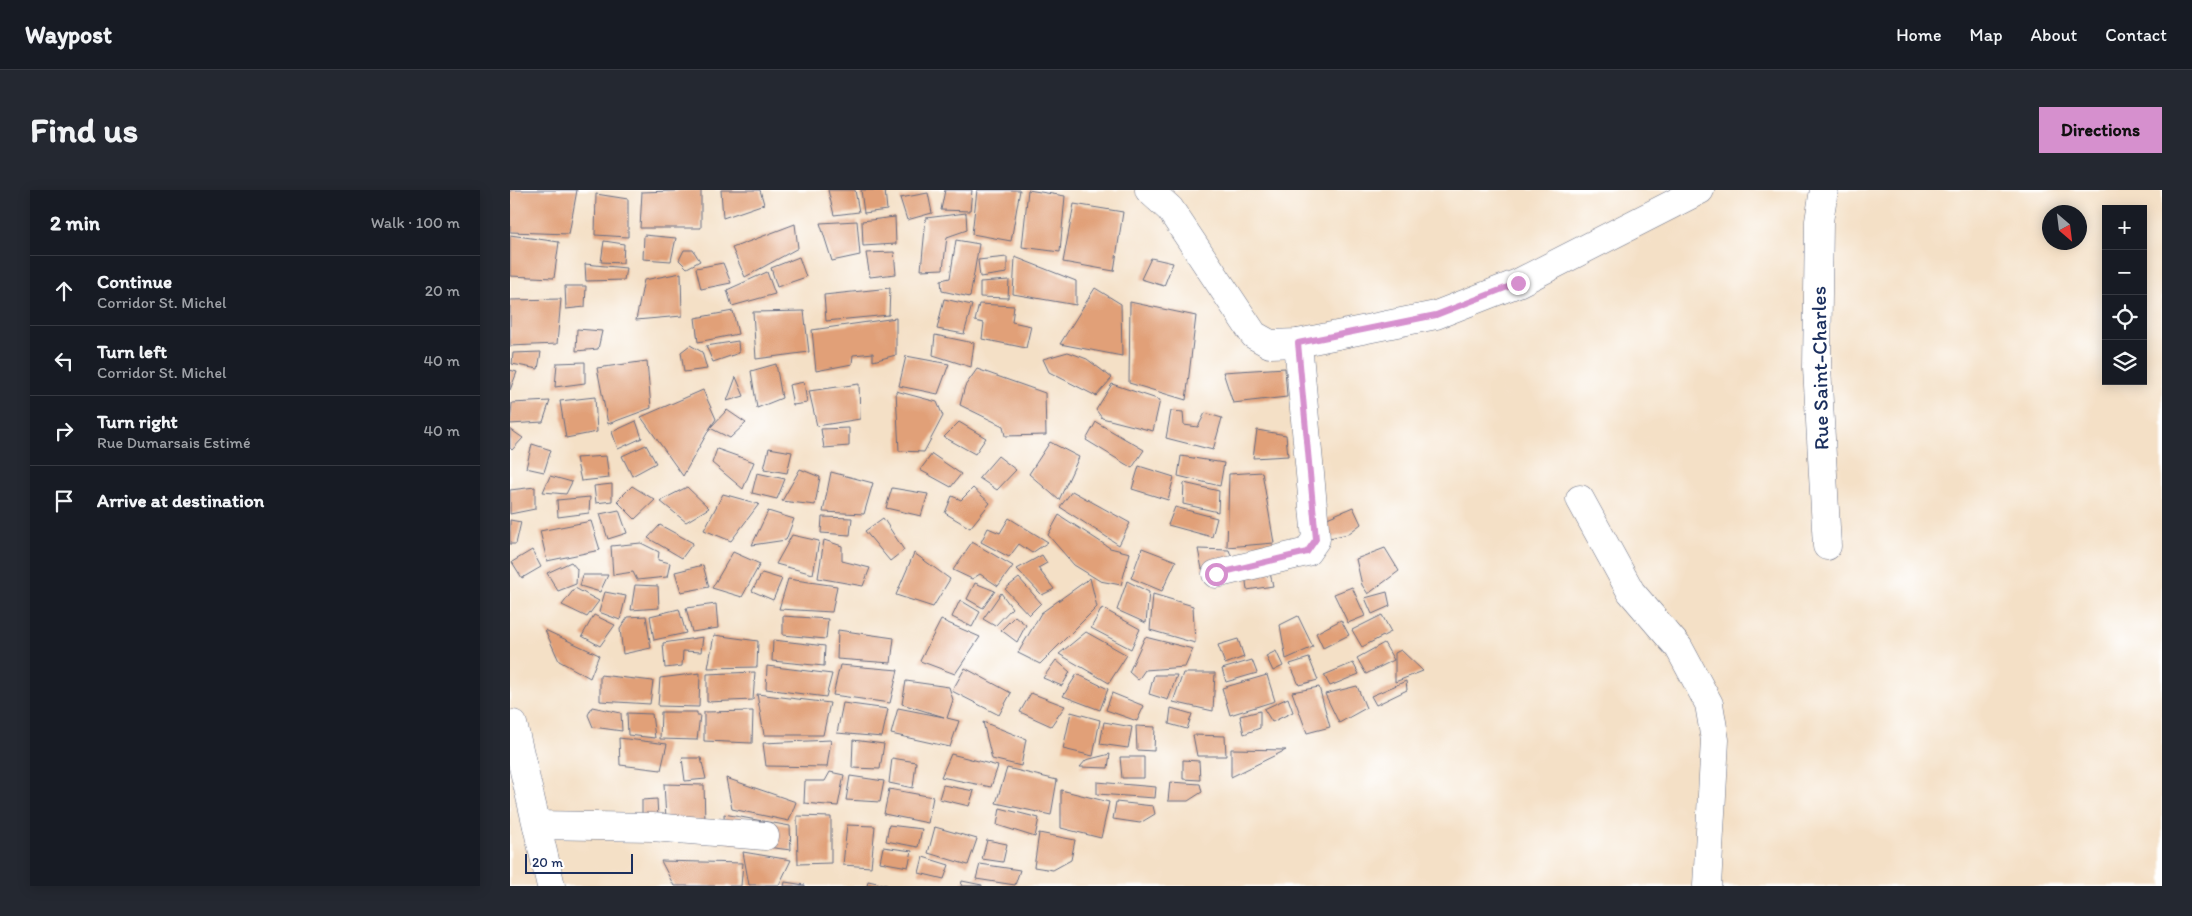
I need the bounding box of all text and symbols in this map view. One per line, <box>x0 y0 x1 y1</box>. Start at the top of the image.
text: Waypost <box>25 20 112 49</box>
text: Home <box>1896 24 1942 46</box>
text: Map <box>1970 24 2003 46</box>
text: About <box>2031 24 2077 46</box>
text: Contact <box>2105 24 2167 46</box>
button: Directions <box>2039 107 2162 153</box>
text: Find us <box>30 109 138 151</box>
north arrow <box>2042 205 2087 250</box>
map controls <box>2102 205 2147 385</box>
button: + <box>2102 205 2147 250</box>
text: 2 min <box>50 210 100 235</box>
text: Walk · 100 m <box>371 213 460 232</box>
button: − <box>2102 250 2147 295</box>
text: Continue <box>97 270 172 293</box>
route end <box>1507 272 1530 295</box>
icon: ahead <box>50 277 78 305</box>
text: 20 m <box>425 281 460 300</box>
street label: Rue Saint-Charles <box>1806 286 1833 450</box>
text: Corridor St. Michel <box>97 293 227 312</box>
button: locate <box>2102 295 2147 340</box>
text: Turn left <box>97 340 167 363</box>
button: layers <box>2102 340 2147 385</box>
icon: left <box>50 347 78 375</box>
text: 40 m <box>423 351 460 370</box>
text: Corridor St. Michel <box>97 363 227 382</box>
text: Turn right <box>97 410 178 433</box>
icon: right <box>50 417 78 445</box>
text: 40 m <box>423 421 460 440</box>
text: Rue Dumarsais Estimé <box>97 433 251 452</box>
icon: arrive <box>50 487 78 515</box>
text: Arrive at destination <box>97 489 264 512</box>
route start <box>1205 563 1228 586</box>
scale bar <box>525 851 632 874</box>
text: 20 m <box>532 854 563 871</box>

